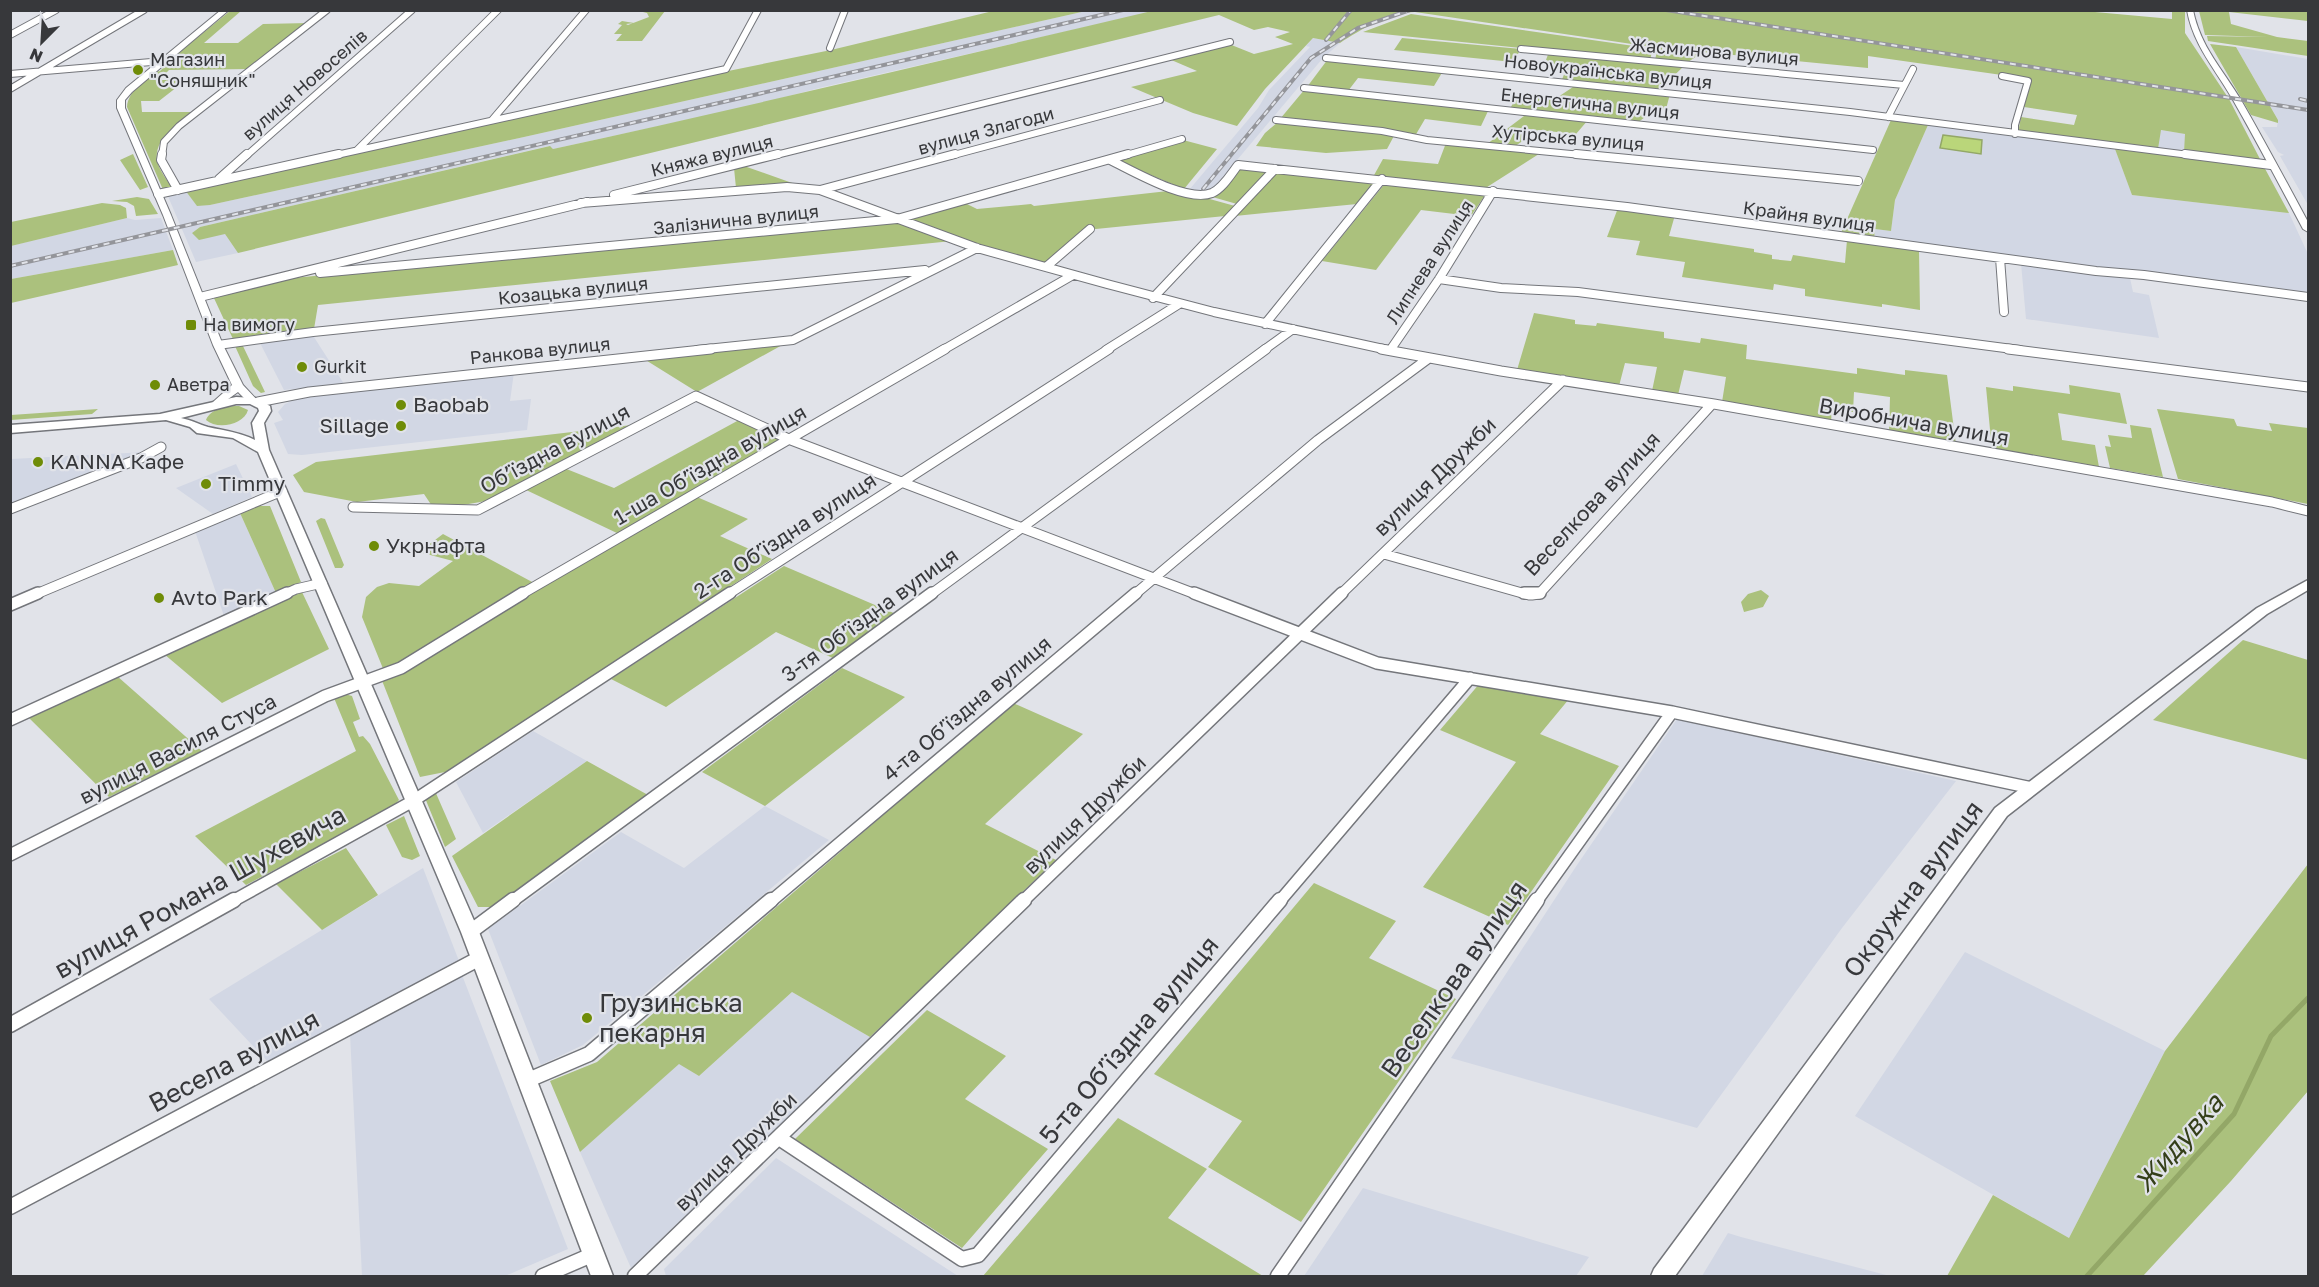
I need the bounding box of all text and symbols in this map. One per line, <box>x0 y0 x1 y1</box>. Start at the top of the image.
north arrow <box>12 12 72 72</box>
street label: вулиця Новоселів <box>237 24 371 144</box>
street label: Жасминова вулиця <box>1628 33 1800 69</box>
text: N <box>26 44 46 67</box>
place label: Магазин "Соняшник" <box>150 48 256 91</box>
street label: Новоукраїнська вулиця <box>1503 49 1713 93</box>
marker: Магазин "Соняшник" <box>131 63 145 77</box>
street label: Енергетична вулиця <box>1499 83 1681 123</box>
street label: вулиця Злагоди <box>915 101 1056 159</box>
street label: Хутірська вулиця <box>1491 119 1645 155</box>
street label: Княжа вулиця <box>648 129 775 181</box>
street label: Липнева вулиця <box>1381 195 1477 328</box>
street label: Крайня вулиця <box>1742 196 1877 236</box>
street label: Залізнична вулиця <box>652 199 820 239</box>
street label: Козацька вулиця <box>497 271 649 309</box>
place label: На вимогу <box>203 313 295 335</box>
marker: На вимогу <box>184 318 198 332</box>
street label: Ранкова вулиця <box>469 332 611 368</box>
place label: Gurkit <box>314 355 367 377</box>
marker: Gurkit <box>295 360 309 374</box>
place label: Аветра <box>167 373 230 395</box>
marker: Аветра <box>148 378 162 392</box>
place label: Baobab <box>413 391 489 417</box>
street label: Виробнича вулиця <box>1817 392 2011 451</box>
marker: Baobab <box>394 398 408 412</box>
street label: Обʼїздна вулиця <box>475 398 634 499</box>
street label: 1-ша Обʼїздна вулиця <box>608 398 811 530</box>
street label: вулиця Дружби <box>1368 411 1501 541</box>
place label: Sillage <box>320 412 389 438</box>
marker: Sillage <box>394 419 408 433</box>
street label: Веселкова вулиця <box>1518 426 1665 581</box>
place label: KANNA Кафе <box>50 448 184 474</box>
marker: KANNA Кафе <box>31 455 45 469</box>
street label: 2-га Обʼїздна вулиця <box>688 466 881 604</box>
place label: Timmy <box>218 470 285 496</box>
marker: Timmy <box>199 477 213 491</box>
place label: Укрнафта <box>386 532 486 558</box>
marker: Укрнафта <box>367 539 381 553</box>
street label: 3-тя Обʼїздна вулиця <box>776 541 963 687</box>
place label: Avto Park <box>171 584 268 610</box>
marker: Avto Park <box>152 591 166 605</box>
street label: 4-та Обʼїздна вулиця <box>877 630 1056 786</box>
street label: вулиця Василя Стуса <box>75 687 280 809</box>
street label: вулиця Дружби <box>1018 749 1151 879</box>
street label: Окружна вулиця <box>1836 794 1989 983</box>
street label: вулиця Романа Шухевича <box>49 798 351 985</box>
street label: Веселкова вулиця <box>1374 874 1533 1083</box>
street label: 5-та Обʼїздна вулиця <box>1033 929 1225 1150</box>
place label: Грузинська пекарня <box>599 987 743 1048</box>
street label: Весела вулиця <box>143 1003 324 1118</box>
marker: Грузинська пекарня <box>580 1011 594 1025</box>
water label: Жидувка <box>2127 1085 2231 1198</box>
street label: вулиця Дружби <box>669 1086 802 1216</box>

